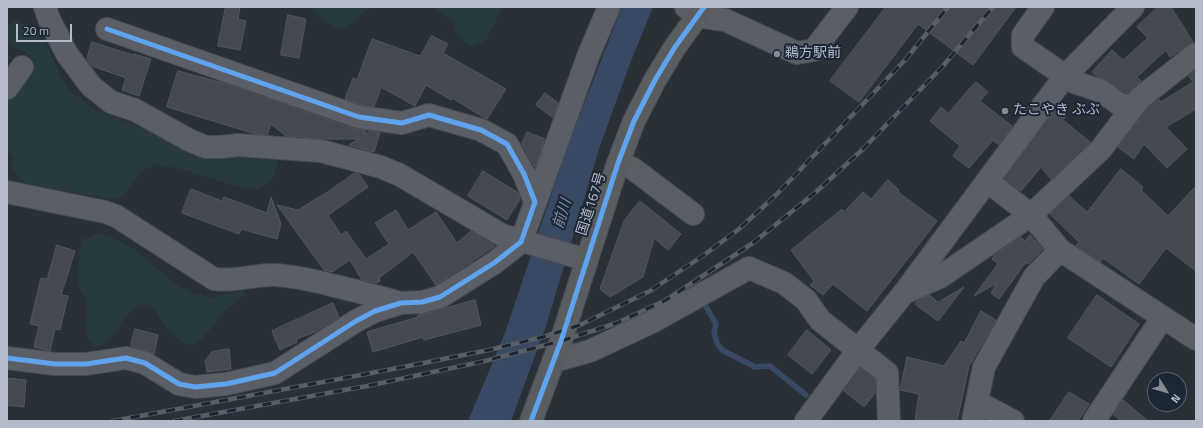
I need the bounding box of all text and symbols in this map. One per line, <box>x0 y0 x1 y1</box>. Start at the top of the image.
scale bar <box>18 16 74 42</box>
text: 20 m <box>23 21 49 40</box>
place label: 鵜方駅前 <box>785 46 841 62</box>
marker: 鵜方駅前 <box>772 49 782 59</box>
place label: たこやき ぶぶ <box>1013 103 1100 119</box>
marker: たこやき ぶぶ <box>1000 106 1010 116</box>
street label: 国道167号 <box>574 170 610 238</box>
water label: 前川 <box>550 197 576 231</box>
north arrow <box>1147 372 1187 412</box>
text: N <box>1167 391 1184 406</box>

